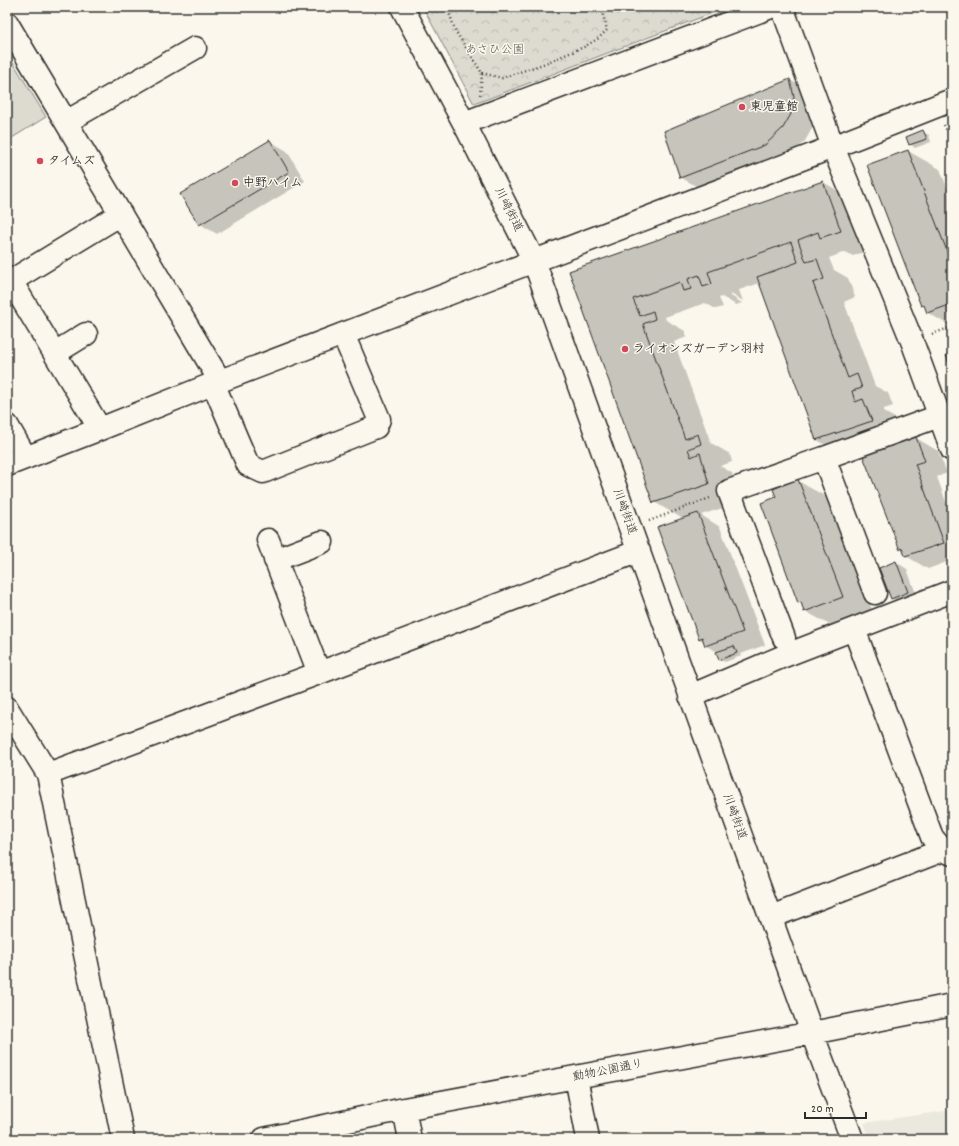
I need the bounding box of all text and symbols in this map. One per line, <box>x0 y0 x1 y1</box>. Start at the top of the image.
park label: あさひ公園 <box>465 42 525 59</box>
place label: 東児童館 <box>750 99 798 116</box>
marker: 東児童館 <box>737 102 747 112</box>
place label: タイムズ <box>48 153 95 170</box>
marker: タイムズ <box>35 156 45 166</box>
place label: 中野ハイム <box>243 175 303 192</box>
marker: 中野ハイム <box>230 178 240 188</box>
street label: 川崎街道 <box>490 185 526 235</box>
place label: ライオンズガーデン羽村 <box>633 341 765 358</box>
marker: ライオンズガーデン羽村 <box>620 344 630 354</box>
street label: 川崎街道 <box>608 487 640 537</box>
street label: 川崎街道 <box>718 792 750 842</box>
street label: 動物公園通り <box>571 1056 645 1086</box>
scale bar <box>805 1094 866 1120</box>
text: 20 m <box>811 1101 834 1118</box>

